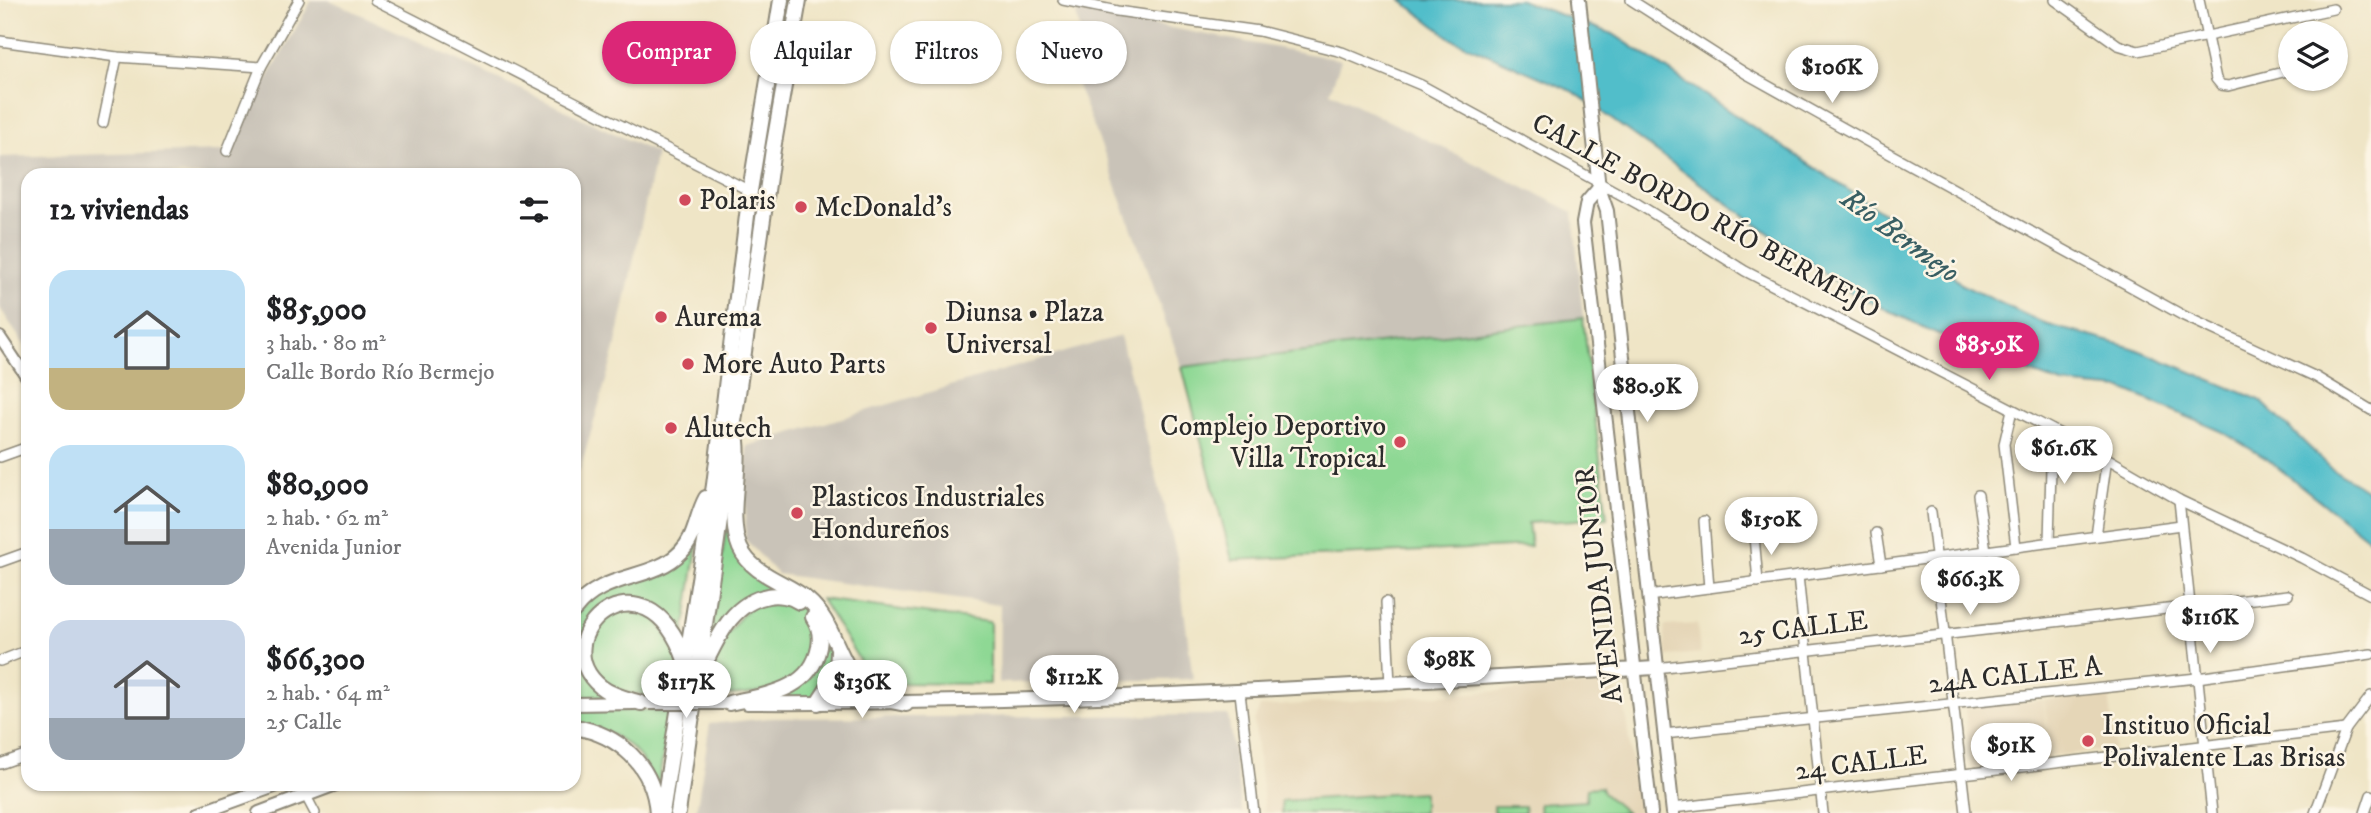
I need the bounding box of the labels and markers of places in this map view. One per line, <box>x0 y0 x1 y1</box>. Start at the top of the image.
pin: $106K <box>1783 46 1881 105</box>
place label: Polaris <box>699 183 776 218</box>
place label: McDonald's <box>815 190 952 225</box>
marker: Polaris <box>677 192 693 208</box>
marker: McDonald's <box>793 199 809 215</box>
place label: Diunsa • Plaza Universal <box>945 295 1104 362</box>
place label: Aurema <box>675 300 761 335</box>
marker: Aurema <box>653 309 669 325</box>
marker: Diunsa • Plaza Universal <box>923 320 939 336</box>
pin: $85.9K <box>1932 322 2046 382</box>
place label: More Auto Parts <box>702 347 886 382</box>
marker: More Auto Parts <box>680 356 696 372</box>
pin: $80.9K <box>1590 364 1704 424</box>
place label: Complejo Deportivo Villa Tropical <box>1160 409 1387 476</box>
place label: Alutech <box>685 411 772 446</box>
marker: Alutech <box>663 420 679 436</box>
pin: $61.6K <box>2007 426 2121 486</box>
marker: Complejo Deportivo Villa Tropical <box>1392 434 1408 450</box>
place label: Plasticos Industriales Hondureños <box>811 480 1045 547</box>
pin: $150K <box>1722 498 1820 557</box>
marker: Plasticos Industriales Hondureños <box>789 505 805 521</box>
pin: $66.3K <box>1913 558 2027 617</box>
pin: $116K <box>2161 596 2259 655</box>
pin: $98K <box>1408 638 1490 697</box>
pin: $112K <box>1025 656 1123 715</box>
pin: $117K <box>637 660 735 720</box>
pin: $136K <box>813 660 911 720</box>
place label: Instituo Oficial Polivalente Las Brisas <box>2102 708 2345 775</box>
pin: $91K <box>1970 724 2052 783</box>
marker: Instituo Oficial Polivalente Las Brisas <box>2080 733 2096 749</box>

